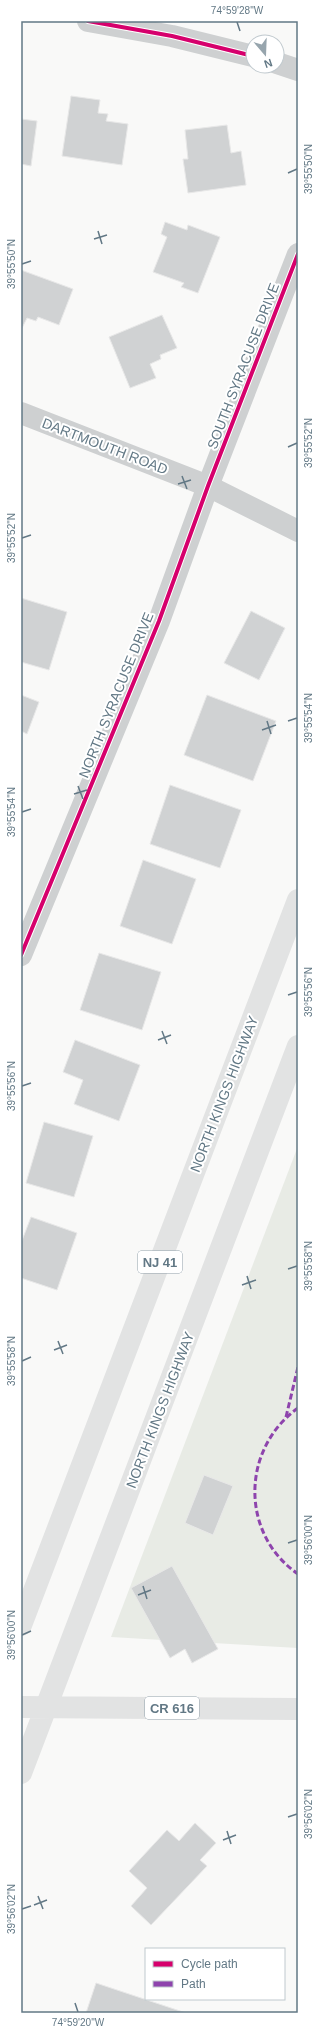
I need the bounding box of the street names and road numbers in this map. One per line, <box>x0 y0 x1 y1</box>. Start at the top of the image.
street label: SOUTH SYRACUSE DRIVE <box>204 281 282 451</box>
street label: DARTMOUTH ROAD <box>40 415 170 477</box>
street label: NORTH SYRACUSE DRIVE <box>75 610 157 780</box>
street label: NORTH KINGS HIGHWAY <box>187 1013 261 1174</box>
road number: NJ 41 <box>138 1251 182 1273</box>
street label: NORTH KINGS HIGHWAY <box>123 1329 197 1490</box>
road number: CR 616 <box>145 1697 199 1719</box>

